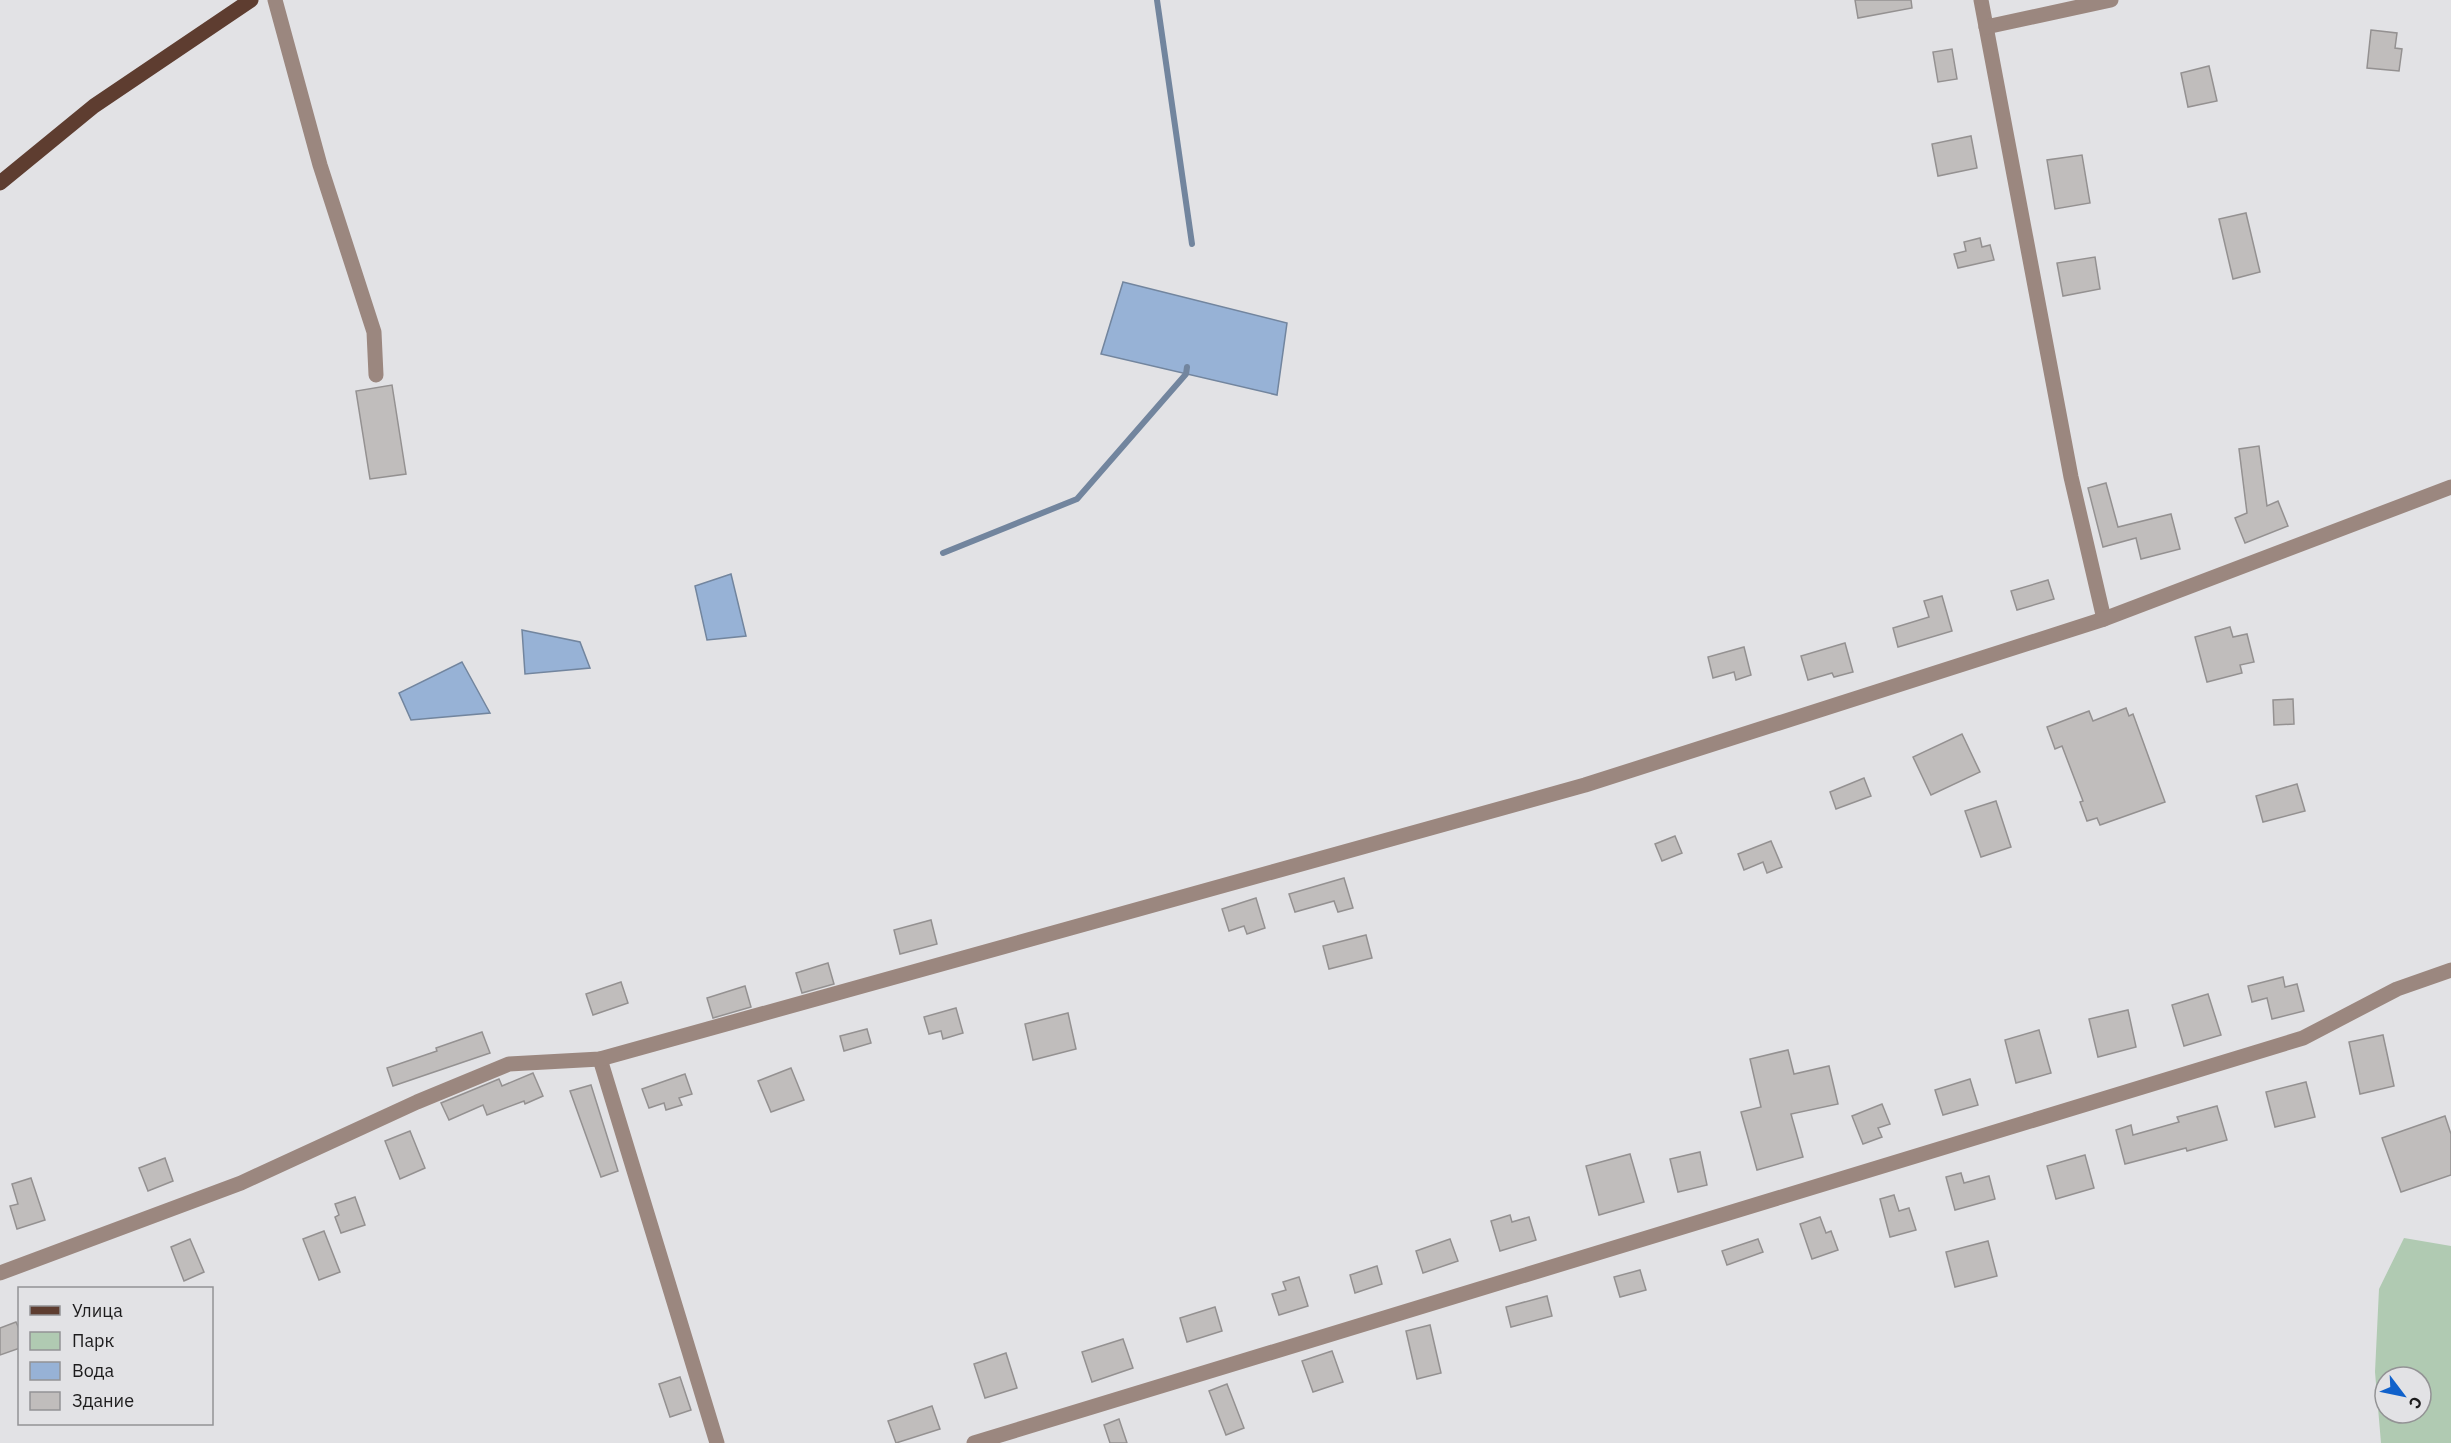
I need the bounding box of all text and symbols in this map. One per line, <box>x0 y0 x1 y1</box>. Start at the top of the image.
legend <box>18 1287 213 1425</box>
text: Улица <box>72 1299 123 1322</box>
text: Парк <box>72 1329 115 1352</box>
text: Вода <box>72 1359 115 1382</box>
north arrow <box>2373 1365 2433 1425</box>
text: Здание <box>72 1389 134 1412</box>
text: С <box>2404 1393 2427 1413</box>

